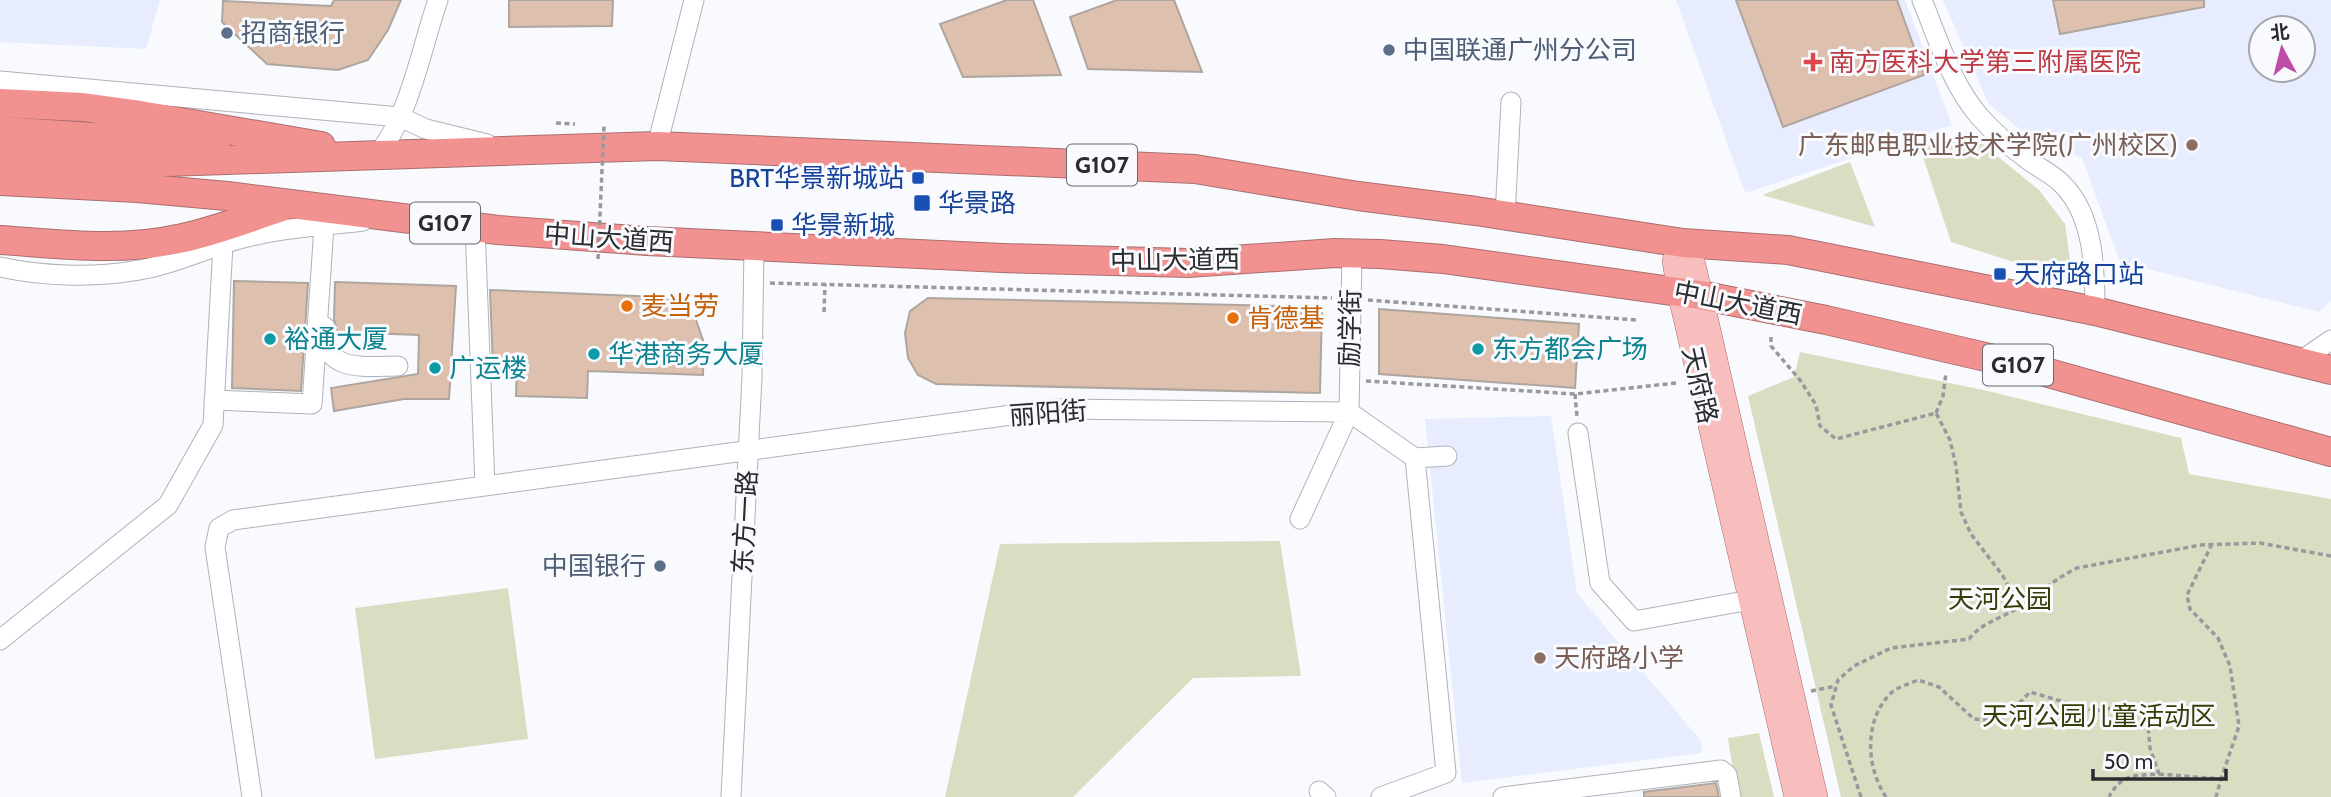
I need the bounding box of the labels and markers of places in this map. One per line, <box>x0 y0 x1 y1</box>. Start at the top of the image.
place label: 招商银行 <box>241 17 345 49</box>
marker: 招商银行 <box>219 25 235 41</box>
place label: 中国联通广州分公司 <box>1403 34 1637 66</box>
marker: 中国联通广州分公司 <box>1381 42 1397 58</box>
place label: 南方医科大学第三附属医院 <box>1829 46 2141 78</box>
marker: 南方医科大学第三附属医院 <box>1803 52 1823 72</box>
place label: 广东邮电职业技术学院(广州校区) <box>1798 129 2178 161</box>
marker: 广东邮电职业技术学院(广州校区) <box>2184 137 2200 153</box>
place label: BRT华景新城站 <box>729 162 904 194</box>
marker: BRT华景新城站 <box>910 170 926 186</box>
place label: 华景路 <box>938 187 1016 219</box>
marker: 华景路 <box>912 193 932 213</box>
place label: 华景新城 <box>791 209 895 241</box>
marker: 华景新城 <box>769 217 785 233</box>
place label: 天府路口站 <box>2014 258 2144 290</box>
marker: 天府路口站 <box>1992 266 2008 282</box>
place label: 麦当劳 <box>641 290 719 322</box>
marker: 麦当劳 <box>619 298 635 314</box>
place label: 肯德基 <box>1247 302 1325 334</box>
marker: 肯德基 <box>1225 310 1241 326</box>
place label: 裕通大厦 <box>284 323 388 355</box>
marker: 裕通大厦 <box>262 331 278 347</box>
place label: 东方都会广场 <box>1492 333 1648 365</box>
place label: 华港商务大厦 <box>608 338 764 370</box>
marker: 东方都会广场 <box>1470 341 1486 357</box>
marker: 华港商务大厦 <box>586 346 602 362</box>
place label: 广运楼 <box>449 352 527 384</box>
marker: 广运楼 <box>427 360 443 376</box>
place label: 中国银行 <box>542 550 646 582</box>
marker: 中国银行 <box>652 558 668 574</box>
place label: 天府路小学 <box>1554 642 1684 674</box>
marker: 天府路小学 <box>1532 650 1548 666</box>

